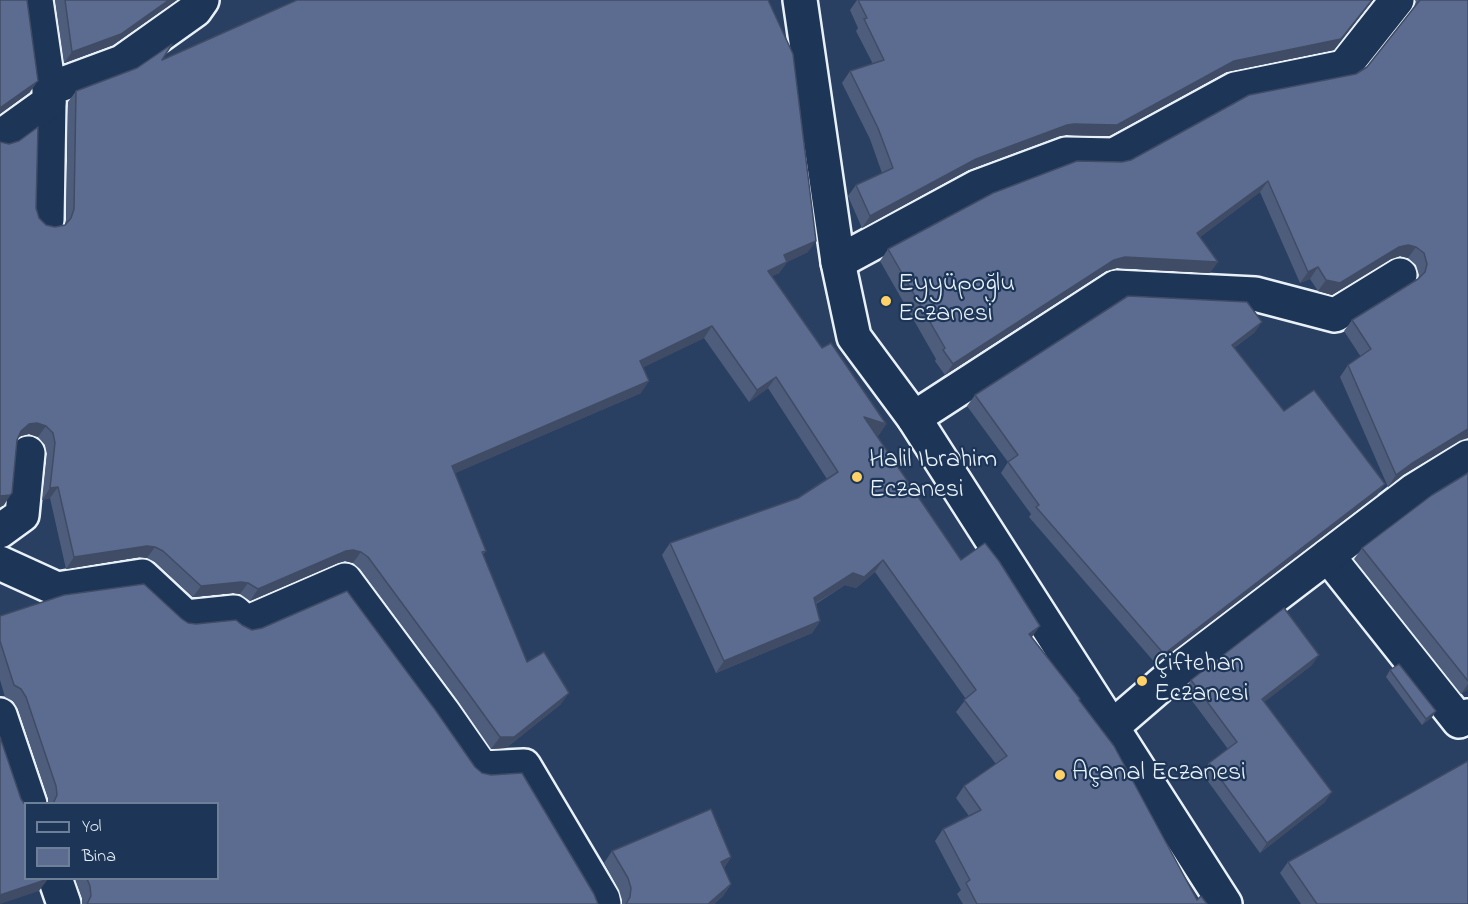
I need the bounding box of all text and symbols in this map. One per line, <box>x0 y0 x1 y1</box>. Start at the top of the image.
place label: Eyyüpoğlu Eczanesi <box>898 270 1015 332</box>
marker: Eyyüpoğlu Eczanesi <box>879 294 893 308</box>
place label: Halil Ibrahim Eczanesi <box>869 446 997 508</box>
marker: Halil Ibrahim Eczanesi <box>850 470 864 484</box>
place label: Çiftehan Eczanesi <box>1154 650 1249 712</box>
marker: Çiftehan Eczanesi <box>1135 674 1149 688</box>
place label: Açanal Eczanesi <box>1072 759 1246 791</box>
marker: Açanal Eczanesi <box>1053 768 1067 782</box>
legend <box>24 802 219 880</box>
text: Yol <box>82 814 102 840</box>
text: Bina <box>82 844 116 870</box>

